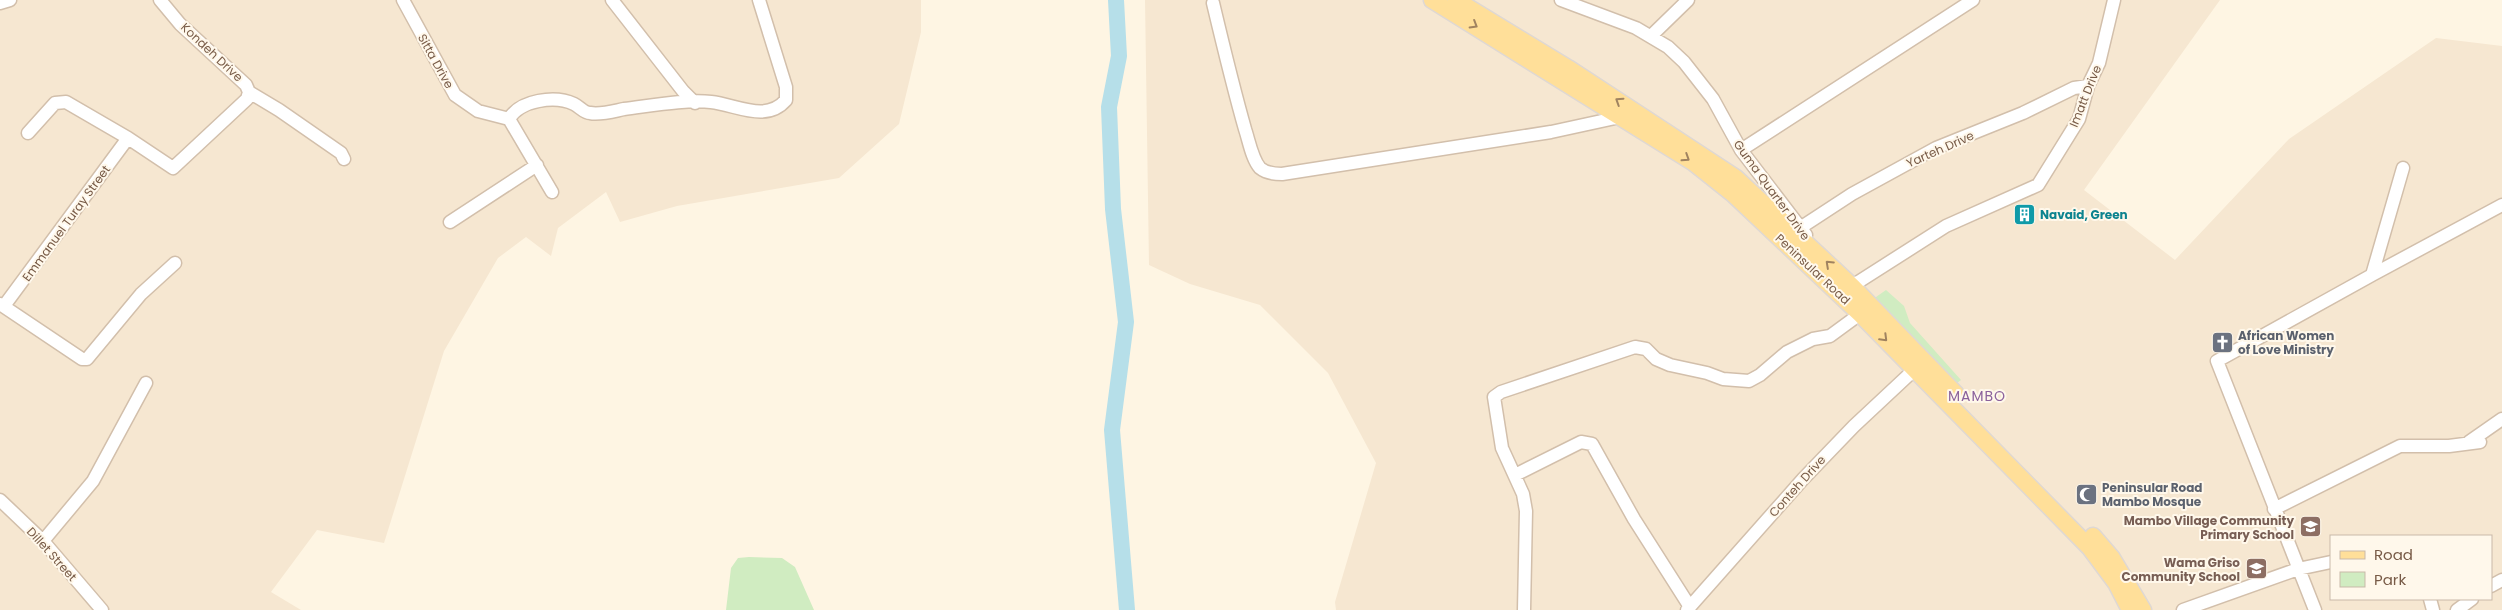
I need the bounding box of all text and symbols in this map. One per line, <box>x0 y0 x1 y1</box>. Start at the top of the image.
street label: Kondeh Drive <box>177 19 247 85</box>
one-way arrow <box>1469 19 1478 29</box>
street label: Sitta Drive <box>414 31 458 91</box>
street label: Imatt Drive <box>2065 62 2105 130</box>
one-way arrow <box>1615 98 1624 107</box>
street label: Yarteh Drive <box>1903 127 1977 171</box>
street label: Guma Quarter Drive <box>1730 136 1814 244</box>
one-way arrow <box>1680 152 1690 161</box>
street label: Emmanuel Turay Street <box>18 161 114 285</box>
building icon: Navaid, Green <box>2012 202 2036 226</box>
place label: Navaid, Green <box>2040 206 2128 223</box>
street label: Peninsular Road <box>1772 230 1854 308</box>
one-way arrow <box>1826 261 1835 270</box>
place label: African Women of Love Ministry <box>2238 327 2334 358</box>
church icon: African Women of Love Ministry <box>2210 330 2234 354</box>
one-way arrow <box>1878 332 1887 341</box>
district label: MAMBO <box>1948 386 2006 406</box>
street label: Conteh Drive <box>1765 452 1829 520</box>
place label: Peninsular Road Mambo Mosque <box>2102 479 2203 510</box>
mosque icon: Peninsular Road Mambo Mosque <box>2074 482 2098 506</box>
place label: Mambo Village Community Primary School <box>2124 512 2294 543</box>
school or university icon: Mambo Village Community Primary School <box>2298 515 2322 539</box>
street label: Dillet Street <box>23 523 81 585</box>
legend <box>2330 535 2492 600</box>
text: Road <box>2374 544 2413 565</box>
place label: Wama Griso Community School <box>2122 554 2240 585</box>
school or university icon: Wama Griso Community School <box>2244 557 2268 581</box>
text: Park <box>2374 569 2406 590</box>

